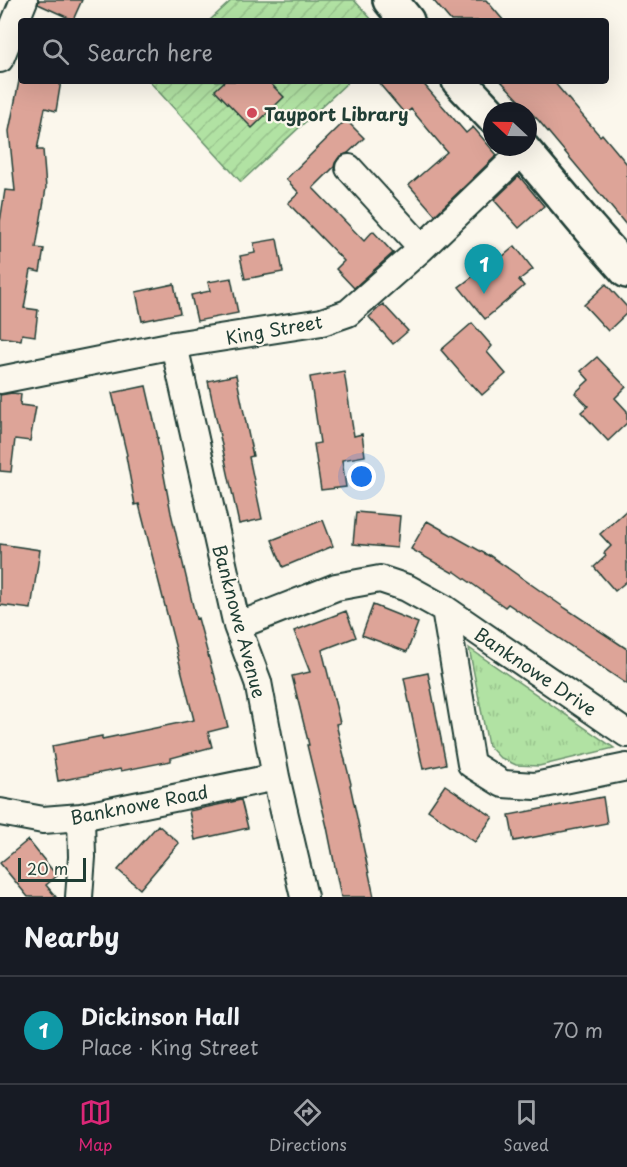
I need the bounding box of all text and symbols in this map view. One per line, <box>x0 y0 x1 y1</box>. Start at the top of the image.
search box <box>18 18 609 84</box>
icon: search <box>39 35 72 68</box>
text: Search here <box>87 35 213 68</box>
place label: Tayport Library <box>264 100 408 127</box>
north arrow <box>483 102 537 156</box>
marker: Tayport Library <box>245 106 259 120</box>
pin: 1 <box>464 244 504 294</box>
street label: King Street <box>224 307 324 351</box>
your location <box>347 462 376 491</box>
street label: Banknowe Avenue <box>207 541 274 701</box>
street label: Banknowe Drive <box>469 620 603 722</box>
street label: Banknowe Road <box>68 777 210 831</box>
scale bar <box>18 855 86 882</box>
text: 20 m <box>27 856 68 880</box>
text: Nearby <box>24 917 119 956</box>
text: Dickinson Hall <box>81 999 240 1032</box>
text: 1 <box>39 1015 48 1045</box>
text: 70 m <box>553 1015 603 1045</box>
text: Place · King Street <box>81 1032 258 1062</box>
tab: Map <box>78 1096 112 1156</box>
tab: Directions <box>269 1096 347 1156</box>
tab: Saved <box>503 1096 549 1156</box>

